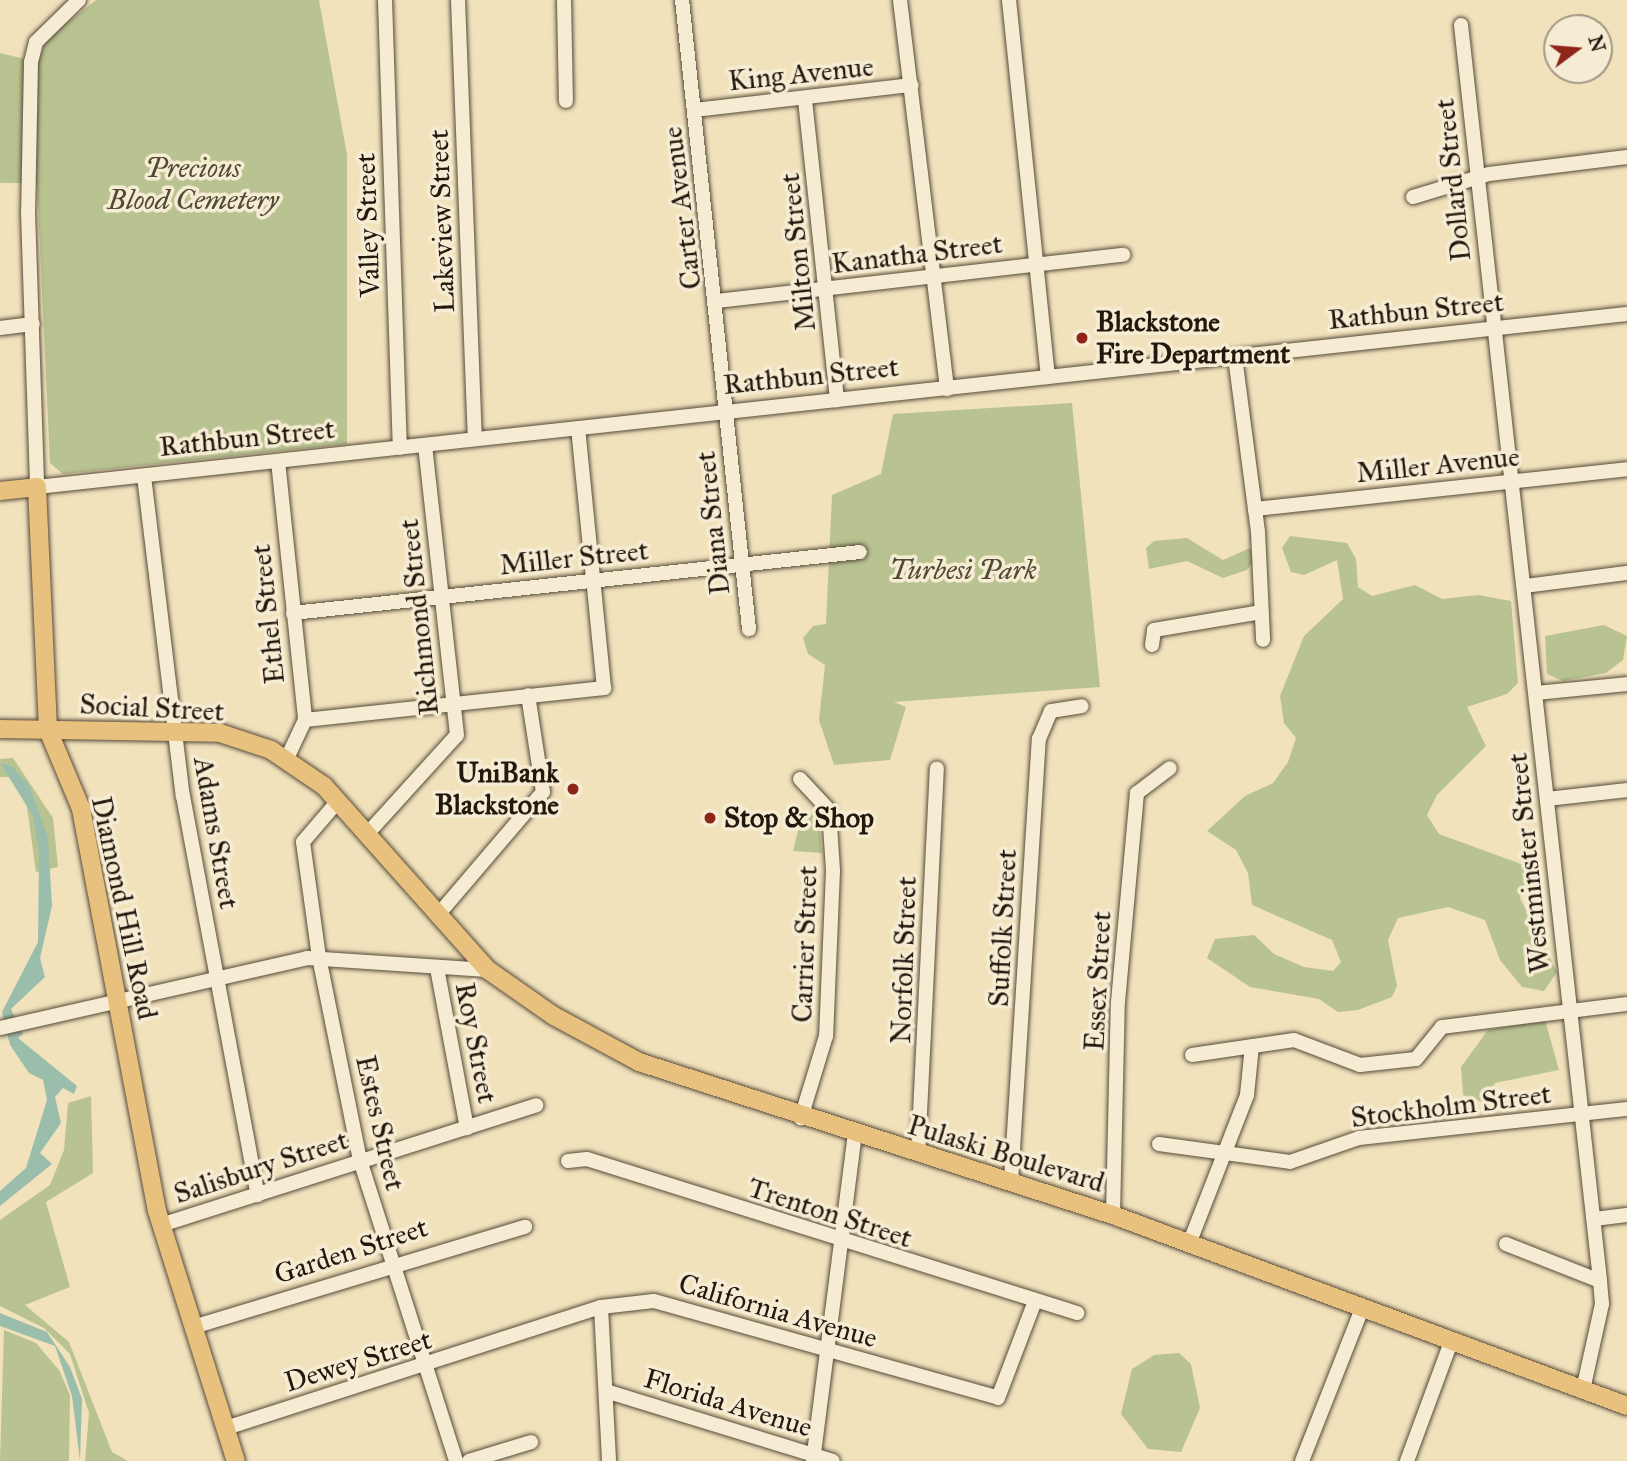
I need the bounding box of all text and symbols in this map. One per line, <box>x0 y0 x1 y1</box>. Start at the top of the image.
north arrow <box>1543 14 1613 84</box>
text: N <box>1583 33 1610 55</box>
street label: King Avenue <box>727 50 875 98</box>
street label: Dollard Street <box>1428 97 1478 263</box>
street label: Carter Avenue <box>655 125 709 291</box>
street label: Lakeview Street <box>422 129 462 313</box>
park label: Precious Blood Cemetery <box>107 151 279 217</box>
street label: Valley Street <box>349 152 387 298</box>
street label: Milton Street <box>773 171 823 333</box>
street label: Kanatha Street <box>830 227 1004 281</box>
street label: Rathbun Street <box>1327 285 1505 337</box>
place label: Blackstone Fire Department <box>1096 305 1290 371</box>
marker: Blackstone Fire Department <box>1074 330 1090 346</box>
street label: Rathbun Street <box>722 350 900 402</box>
street label: Rathbun Street <box>158 412 336 464</box>
street label: Miller Avenue <box>1355 440 1521 490</box>
street label: Diana Street <box>689 450 737 596</box>
street label: Richmond Street <box>392 517 446 717</box>
street label: Miller Street <box>498 533 650 583</box>
street label: Ethel Street <box>244 542 292 686</box>
park label: Turbesi Park <box>889 553 1037 587</box>
street label: Social Street <box>79 687 225 729</box>
street label: Westminster Street <box>1501 751 1557 975</box>
street label: Adams Street <box>186 754 246 912</box>
place label: UniBank Blackstone <box>435 756 559 822</box>
marker: UniBank Blackstone <box>565 781 581 797</box>
street label: Diamond Hill Road <box>84 793 164 1023</box>
place label: Stop & Shop <box>724 801 874 835</box>
marker: Stop & Shop <box>702 810 718 826</box>
street label: Suffolk Street <box>982 848 1024 1008</box>
street label: Carrier Street <box>785 865 825 1023</box>
street label: Norfolk Street <box>884 876 924 1044</box>
street label: Essex Street <box>1078 910 1118 1052</box>
street label: Roy Street <box>448 980 504 1106</box>
street label: Estes Street <box>348 1052 412 1194</box>
street label: Stockholm Street <box>1349 1077 1553 1135</box>
street label: Pulaski Boulevard <box>904 1108 1108 1200</box>
street label: Salisbury Street <box>170 1123 352 1211</box>
street label: Trenton Street <box>744 1171 916 1255</box>
street label: Garden Street <box>270 1210 432 1292</box>
street label: California Avenue <box>675 1267 881 1355</box>
street label: Dewey Street <box>280 1323 436 1399</box>
street label: Florida Avenue <box>640 1361 816 1445</box>

